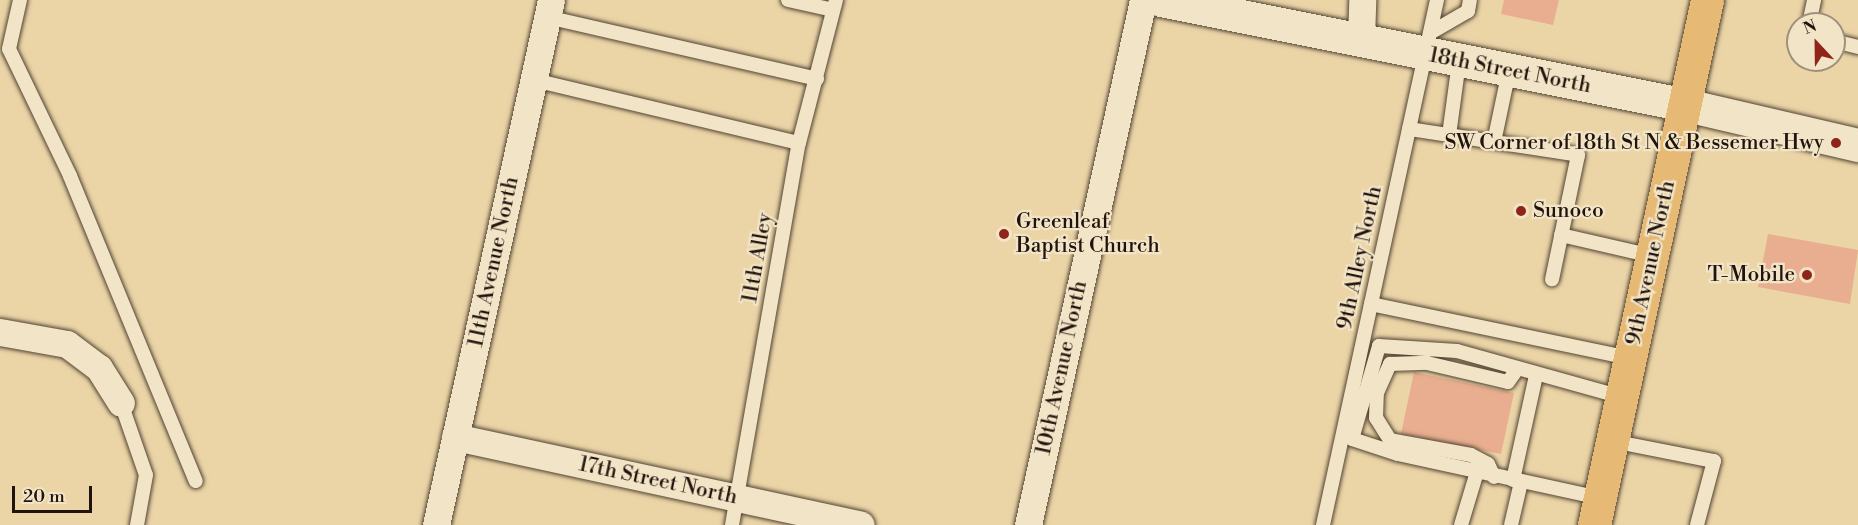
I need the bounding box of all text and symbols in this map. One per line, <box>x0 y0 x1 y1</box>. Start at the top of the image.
north arrow <box>1786 12 1846 72</box>
text: N <box>1800 16 1820 39</box>
street label: 18th Street North <box>1427 43 1593 99</box>
place label: SW Corner of 18th St N & Bessemer Hwy <box>1444 130 1824 156</box>
marker: SW Corner of 18th St N & Bessemer Hwy <box>1829 136 1843 150</box>
street label: 11th Avenue North <box>464 174 524 350</box>
street label: 9th Avenue North <box>1621 178 1681 348</box>
street label: 9th Alley North <box>1332 184 1388 332</box>
place label: Sunoco <box>1533 198 1604 224</box>
marker: Sunoco <box>1514 204 1528 218</box>
place label: Greenleaf Baptist Church <box>1016 209 1160 259</box>
street label: 11th Alley <box>738 211 778 305</box>
marker: Greenleaf Baptist Church <box>997 227 1011 241</box>
place label: T-Mobile <box>1707 262 1795 288</box>
marker: T-Mobile <box>1800 268 1814 282</box>
street label: 10th Avenue North <box>1031 279 1093 457</box>
street label: 17th Street North <box>576 452 740 510</box>
scale bar <box>15 474 94 512</box>
text: 20 m <box>23 485 65 508</box>

